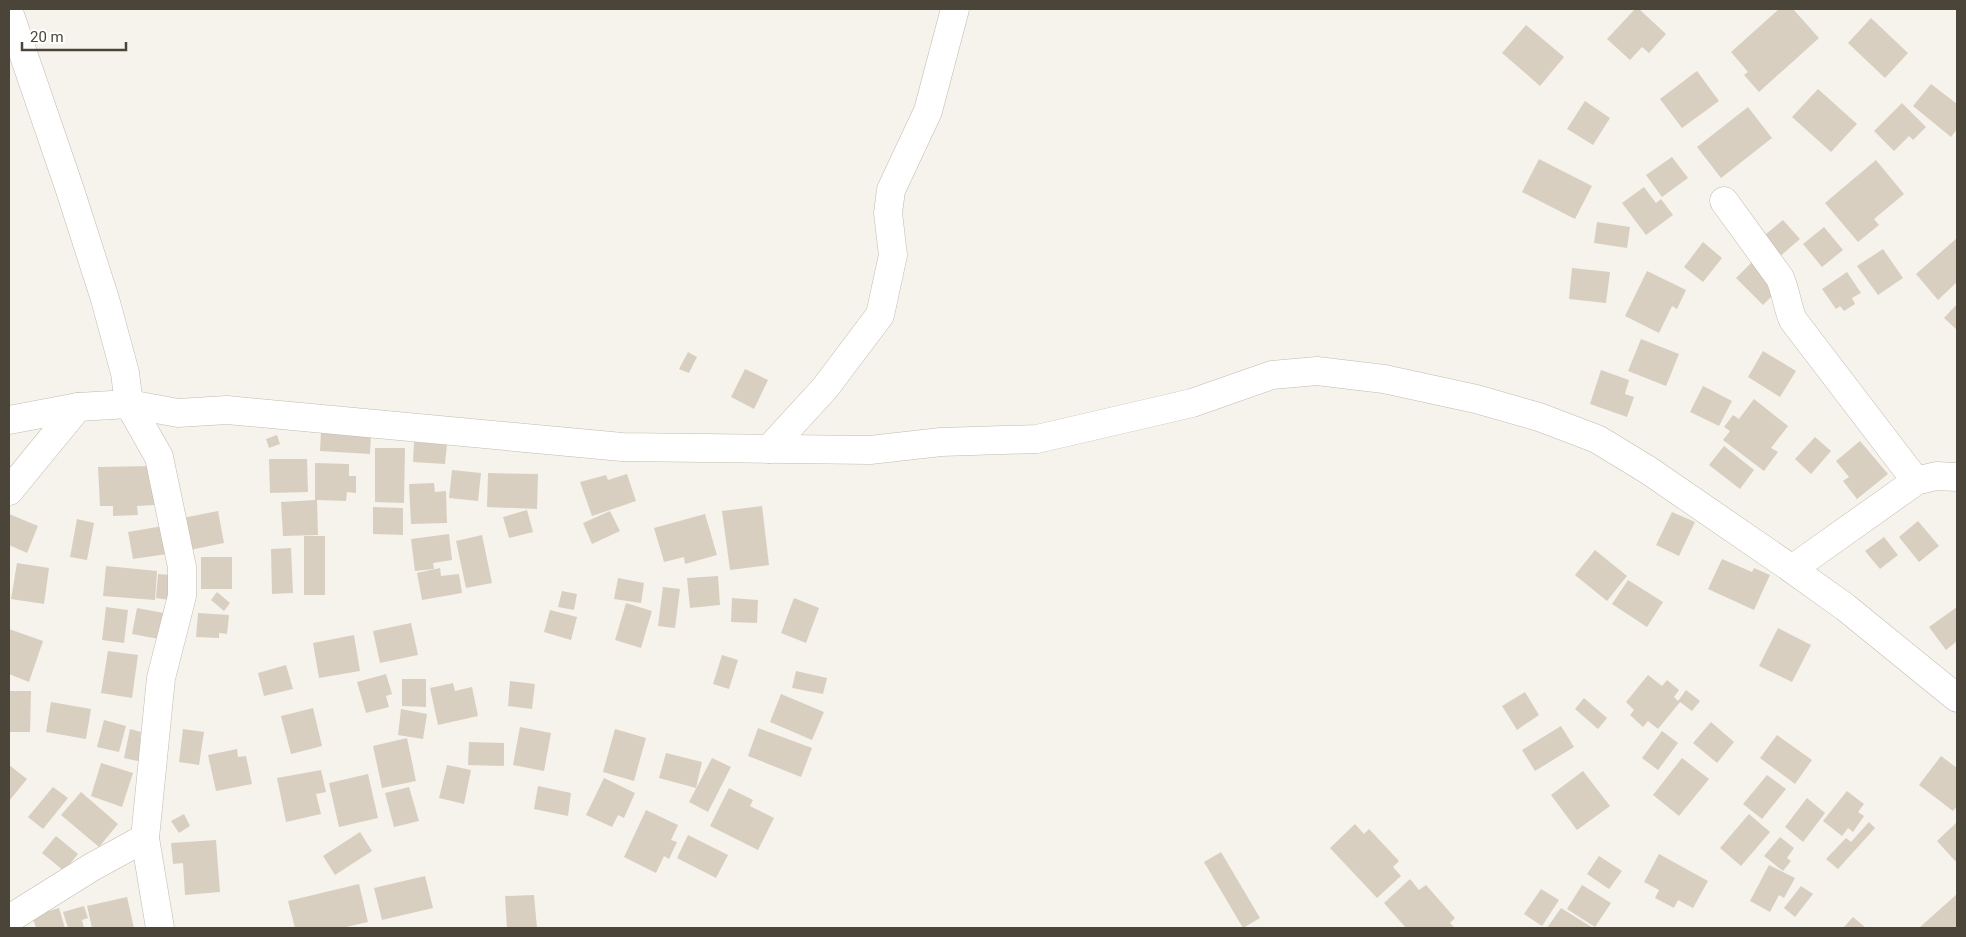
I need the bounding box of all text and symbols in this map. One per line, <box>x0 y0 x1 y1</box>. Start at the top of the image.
scale bar <box>22 20 126 52</box>
text: 20 m <box>30 28 64 46</box>

